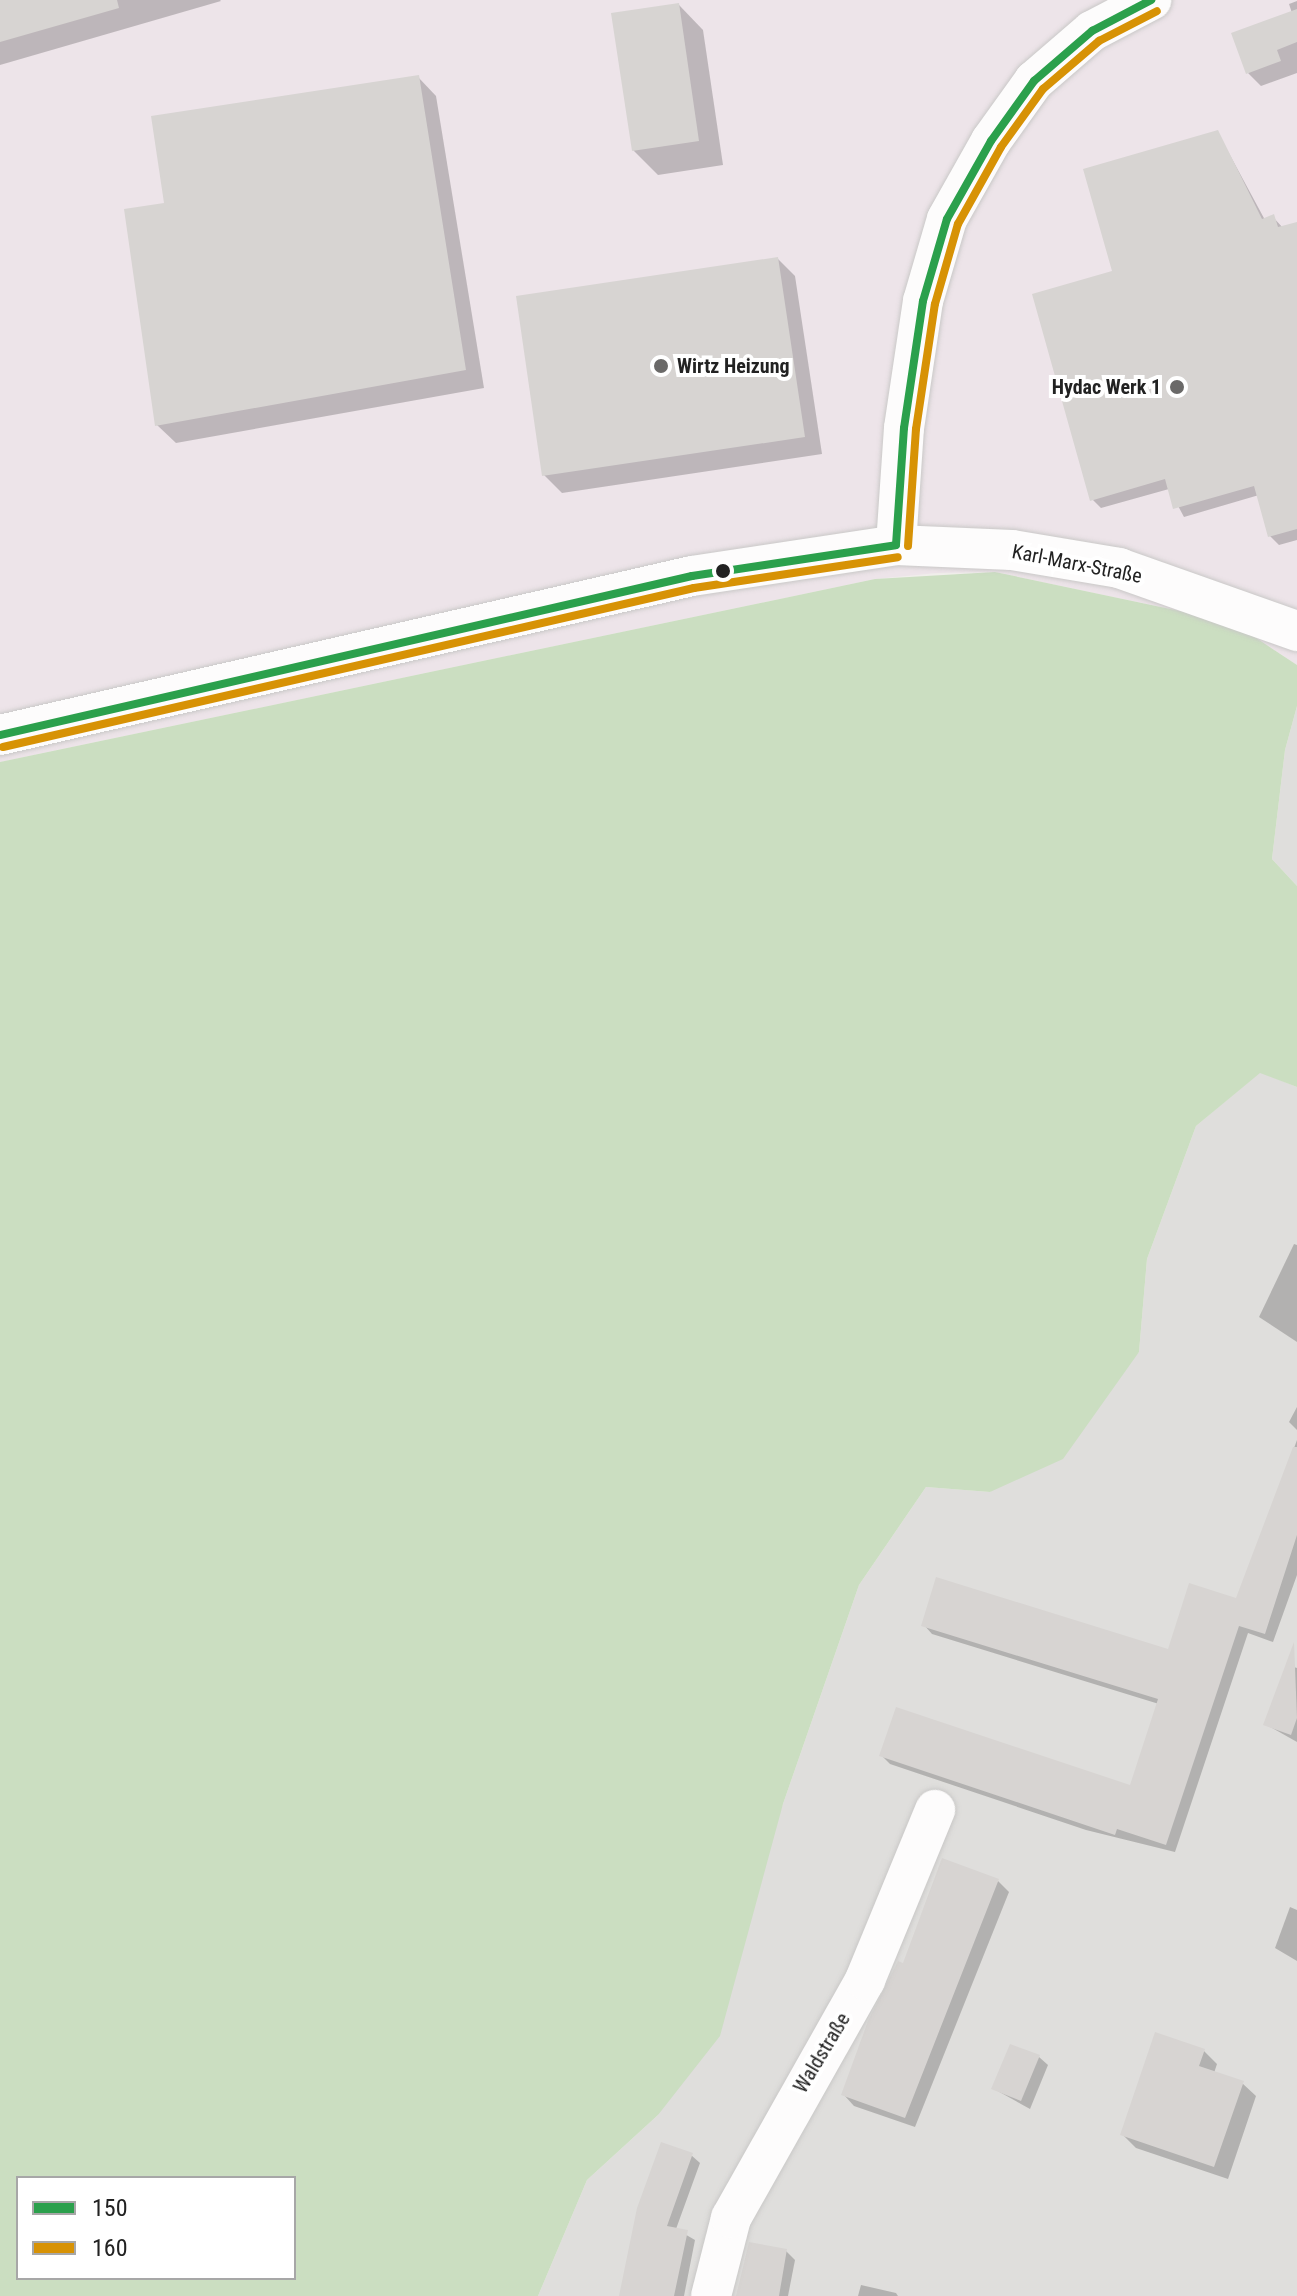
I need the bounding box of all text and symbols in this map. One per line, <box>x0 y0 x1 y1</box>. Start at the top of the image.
place label: Wirtz Heizung <box>677 354 790 378</box>
marker: Wirtz Heizung <box>652 357 670 375</box>
place label: Hydac Werk 1 <box>1052 375 1161 399</box>
marker: Hydac Werk 1 <box>1168 378 1186 396</box>
street label: Karl-Marx-Straße <box>1010 540 1144 588</box>
unlabelled marker <box>715 563 731 579</box>
street label: Waldstraße <box>789 2009 855 2097</box>
legend <box>16 2176 296 2280</box>
text: 150 <box>92 2194 128 2222</box>
text: 160 <box>92 2234 128 2262</box>

